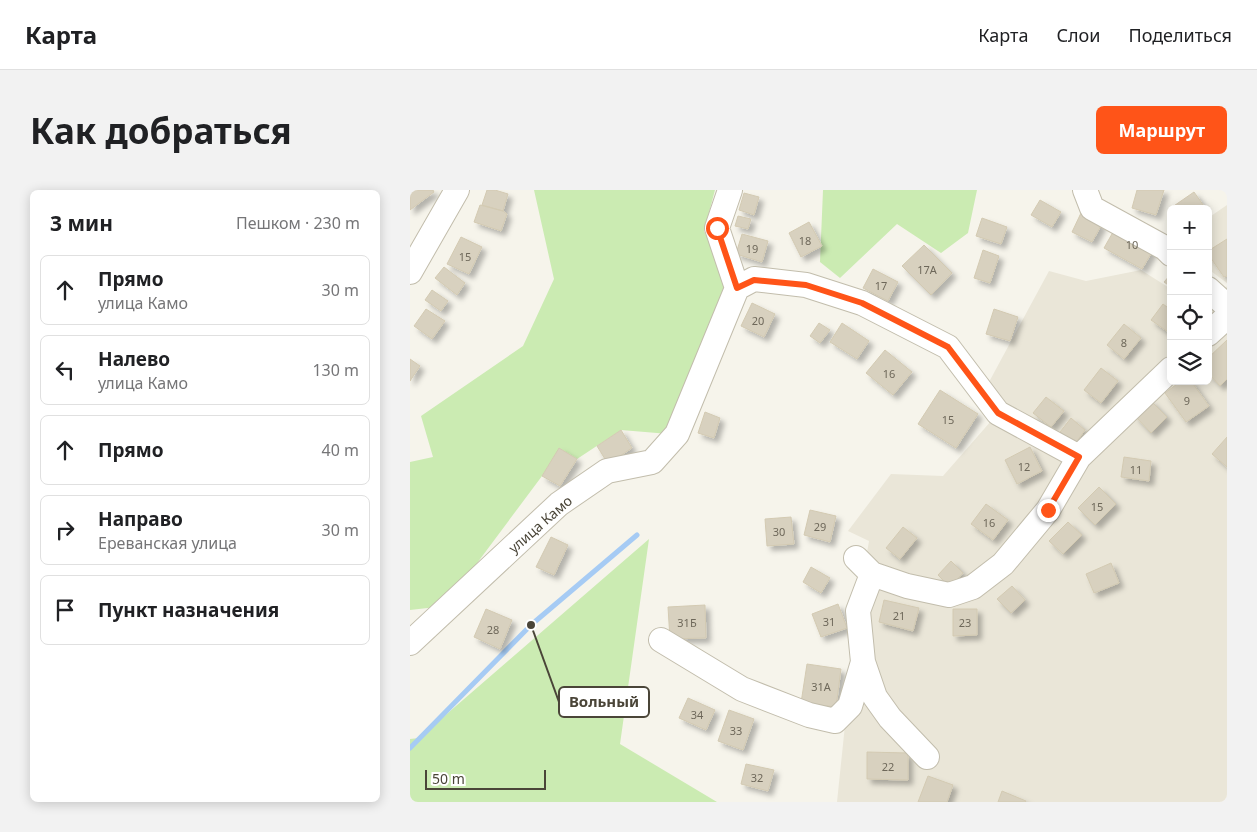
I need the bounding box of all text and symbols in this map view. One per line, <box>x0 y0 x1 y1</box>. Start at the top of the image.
text: Карта <box>25 18 97 51</box>
text: Карта <box>978 23 1028 47</box>
text: Слои <box>1056 23 1100 47</box>
text: Поделиться <box>1128 23 1232 47</box>
button: Маршрут <box>1096 106 1227 154</box>
text: Как добраться <box>30 107 292 154</box>
map controls <box>1167 205 1212 385</box>
button: + <box>1167 205 1212 250</box>
text: 3 мин <box>50 209 113 237</box>
text: Пешком · 230 m <box>236 212 360 234</box>
route start <box>706 217 729 240</box>
house number: 18 <box>799 233 811 248</box>
house number: 10 <box>1126 237 1138 252</box>
house number: 19 <box>746 241 758 256</box>
house number: 15 <box>459 249 471 264</box>
button: − <box>1167 250 1212 295</box>
house number: 17А <box>917 262 938 277</box>
text: Прямо <box>98 266 164 292</box>
icon: ahead <box>51 276 79 304</box>
house number: 17 <box>875 278 887 293</box>
text: 30 m <box>322 279 359 301</box>
text: улица Камо <box>98 292 188 314</box>
button: locate <box>1167 295 1212 340</box>
house number: 20 <box>752 313 764 328</box>
house number: 8 <box>1121 335 1127 350</box>
button: layers <box>1167 340 1212 385</box>
text: Налево <box>98 346 170 372</box>
icon: left <box>51 356 79 384</box>
text: 130 m <box>312 359 359 381</box>
house number: 16 <box>883 366 895 381</box>
text: улица Камо <box>98 372 188 394</box>
house number: 9 <box>1184 393 1190 408</box>
house number: 15 <box>942 412 954 427</box>
icon: ahead <box>51 436 79 464</box>
text: Прямо <box>98 437 164 463</box>
text: 40 m <box>322 439 359 461</box>
house number: 12 <box>1018 459 1030 474</box>
house number: 11 <box>1130 462 1142 477</box>
street label: улица Камо <box>504 491 576 557</box>
route end <box>1037 499 1060 522</box>
house number: 15 <box>1091 499 1103 514</box>
text: Направо <box>98 506 183 532</box>
house number: 16 <box>983 515 995 530</box>
icon: right <box>51 516 79 544</box>
text: 30 m <box>322 519 359 541</box>
house number: 29 <box>814 519 826 534</box>
house number: 30 <box>773 524 785 539</box>
text: Ереванская улица <box>98 532 237 554</box>
icon: arrive <box>51 596 79 624</box>
text: Пункт назначения <box>98 597 279 623</box>
house number: 21 <box>893 608 905 623</box>
house number: 31 <box>823 614 835 629</box>
house number: 31Б <box>677 615 697 630</box>
house number: 23 <box>959 615 971 630</box>
house number: 28 <box>487 622 499 637</box>
house number: 31А <box>811 679 832 694</box>
callout: Вольный <box>559 687 649 717</box>
text: Вольный <box>569 691 639 711</box>
house number: 34 <box>691 707 704 722</box>
house number: 33 <box>730 723 742 738</box>
house number: 22 <box>882 759 894 774</box>
scale bar <box>425 767 546 790</box>
text: 50 m <box>432 769 465 788</box>
house number: 32 <box>751 770 763 785</box>

